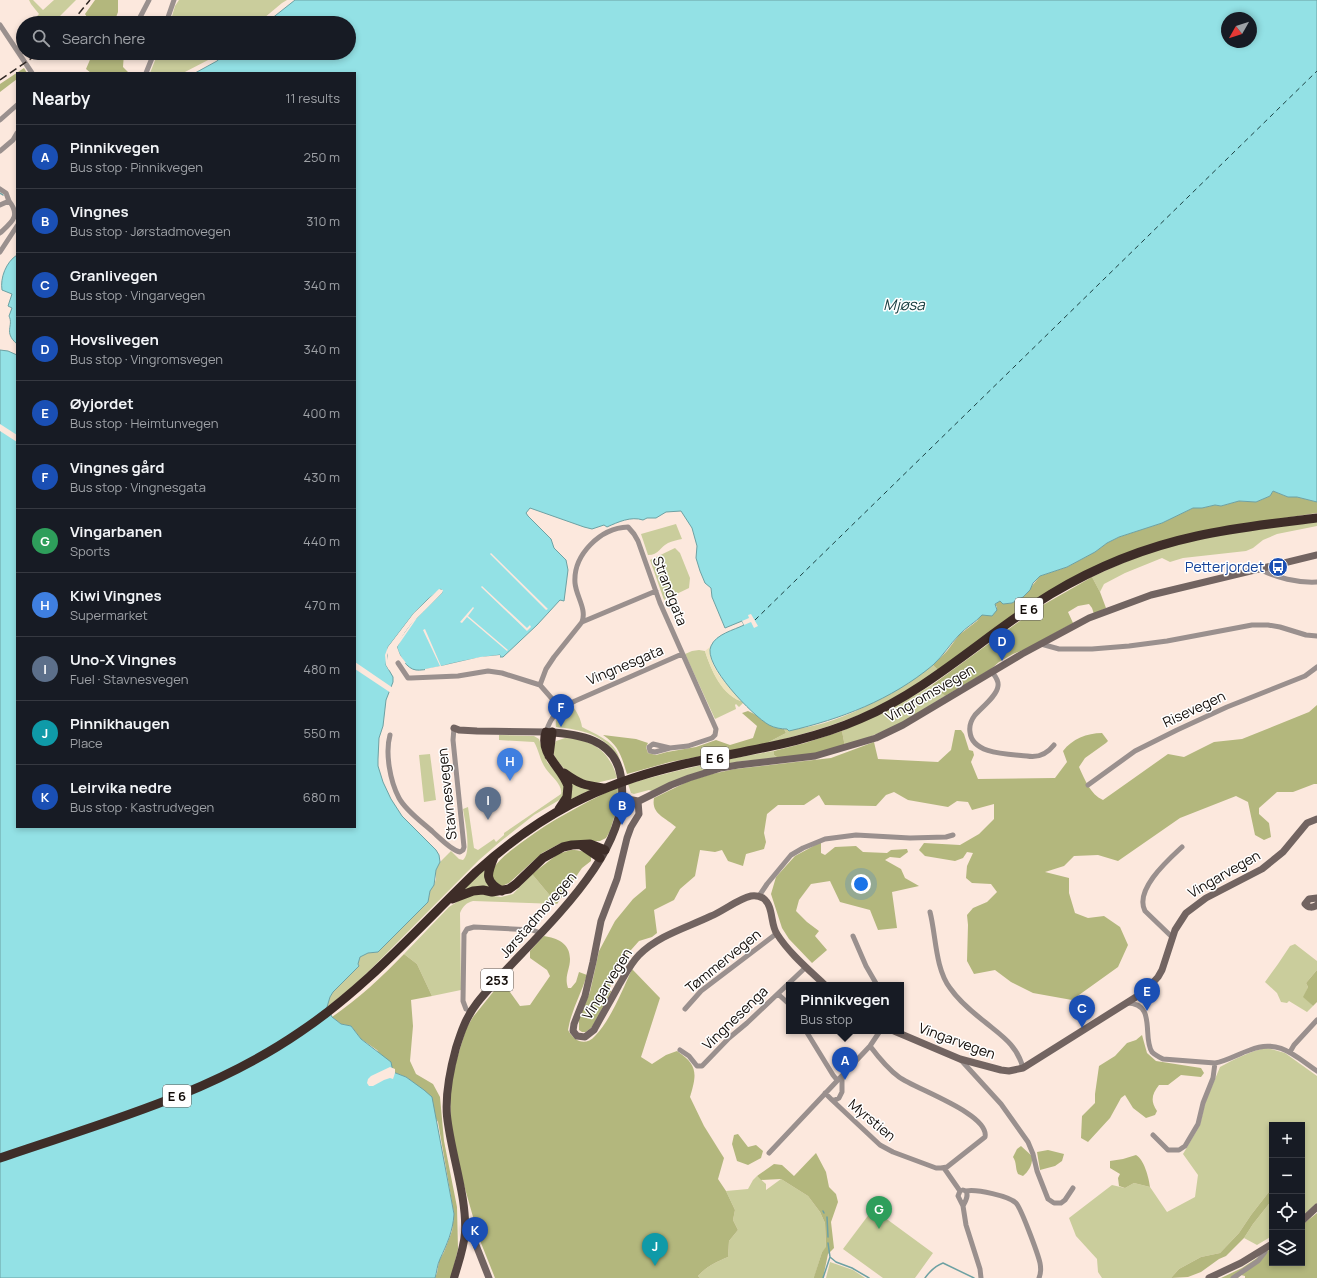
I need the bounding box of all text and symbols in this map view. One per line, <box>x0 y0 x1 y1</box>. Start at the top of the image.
north arrow <box>1221 12 1257 48</box>
search box <box>16 16 356 60</box>
icon: search <box>30 27 52 49</box>
text: Search here <box>62 28 145 49</box>
text: Nearby <box>32 87 90 110</box>
text: 11 results <box>285 89 340 107</box>
text: Pinnikvegen <box>70 137 159 158</box>
text: A <box>41 148 49 166</box>
text: 250 m <box>304 148 340 166</box>
text: Bus stop · Pinnikvegen <box>70 158 203 176</box>
text: Vingnes <box>70 201 129 222</box>
text: B <box>41 212 49 230</box>
text: 310 m <box>306 212 340 230</box>
text: Bus stop · Jørstadmovegen <box>70 222 231 240</box>
text: Granlivegen <box>70 265 158 286</box>
text: C <box>40 276 50 294</box>
text: 340 m <box>304 276 340 294</box>
text: Bus stop · Vingarvegen <box>70 286 205 304</box>
water label: Mjøsa <box>883 294 925 315</box>
text: Hovslivegen <box>70 329 159 350</box>
text: D <box>40 340 50 358</box>
text: 340 m <box>304 340 340 358</box>
text: Bus stop · Vingromsvegen <box>70 350 223 368</box>
text: Øyjordet <box>70 393 134 414</box>
text: E <box>41 404 49 422</box>
text: 400 m <box>303 404 340 422</box>
text: Bus stop · Heimtunvegen <box>70 414 218 432</box>
text: Vingnes gård <box>70 457 165 478</box>
text: F <box>42 468 48 486</box>
text: 430 m <box>304 468 340 486</box>
text: Bus stop · Vingnesgata <box>70 478 206 496</box>
text: Vingarbanen <box>70 521 162 542</box>
text: G <box>40 532 50 550</box>
text: 440 m <box>303 532 340 550</box>
text: Sports <box>70 542 110 560</box>
street label: Strandgata <box>649 553 692 628</box>
bus stop icon: Petterjordet <box>1267 556 1289 578</box>
place label: Petterjordet <box>1185 557 1264 576</box>
text: Kiwi Vingnes <box>70 585 162 606</box>
text: H <box>40 596 50 614</box>
text: 470 m <box>304 596 340 614</box>
road number: E 6 <box>1015 598 1043 620</box>
text: Supermarket <box>70 606 148 624</box>
pin: D <box>989 628 1015 661</box>
street label: Vingnesgata <box>584 640 666 689</box>
text: Uno-X Vingnes <box>70 649 176 670</box>
street label: Vingromsvegen <box>882 659 978 726</box>
text: I <box>43 660 47 678</box>
text: 480 m <box>303 660 340 678</box>
text: Fuel · Stavnesvegen <box>70 670 188 688</box>
street label: Risevegen <box>1159 686 1228 731</box>
pin: F <box>548 694 574 727</box>
text: Pinnikhaugen <box>70 713 170 734</box>
text: J <box>42 724 48 742</box>
text: 550 m <box>303 724 340 742</box>
text: Place <box>70 734 103 752</box>
street label: Stavnesvegen <box>432 747 461 841</box>
road number: E 6 <box>701 747 729 769</box>
pin: H <box>497 748 523 781</box>
text: Leirvika nedre <box>70 777 172 798</box>
pin: I <box>475 787 501 820</box>
text: K <box>41 788 49 806</box>
text: 680 m <box>303 788 340 806</box>
pin: B <box>609 792 635 825</box>
text: Bus stop · Kastrudvegen <box>70 798 214 816</box>
street label: Vingarvegen <box>1184 845 1263 902</box>
street label: Jørstadmovegen <box>495 868 580 962</box>
your location <box>851 874 871 894</box>
street label: Tømmervegen <box>681 924 764 997</box>
street label: Vingarvegen <box>577 945 636 1023</box>
road number: 253 <box>481 969 513 991</box>
pin: E <box>1134 978 1160 1011</box>
street label: Vingnesenga <box>698 982 772 1054</box>
popup <box>786 982 904 1034</box>
text: Pinnikvegen <box>800 989 890 1010</box>
pin: C <box>1069 995 1095 1028</box>
text: Bus stop <box>800 1010 853 1028</box>
street label: Vingarvegen <box>916 1018 998 1063</box>
pin: A <box>832 1047 858 1080</box>
road number: E 6 <box>163 1085 191 1107</box>
street label: Myrstien <box>845 1094 900 1145</box>
map controls <box>1269 1122 1305 1266</box>
button: + <box>1269 1122 1305 1158</box>
button: − <box>1269 1158 1305 1194</box>
button: locate <box>1269 1194 1305 1230</box>
pin: G <box>866 1196 892 1229</box>
pin: K <box>462 1217 488 1250</box>
button: layers <box>1269 1230 1305 1266</box>
pin: J <box>642 1233 668 1266</box>

